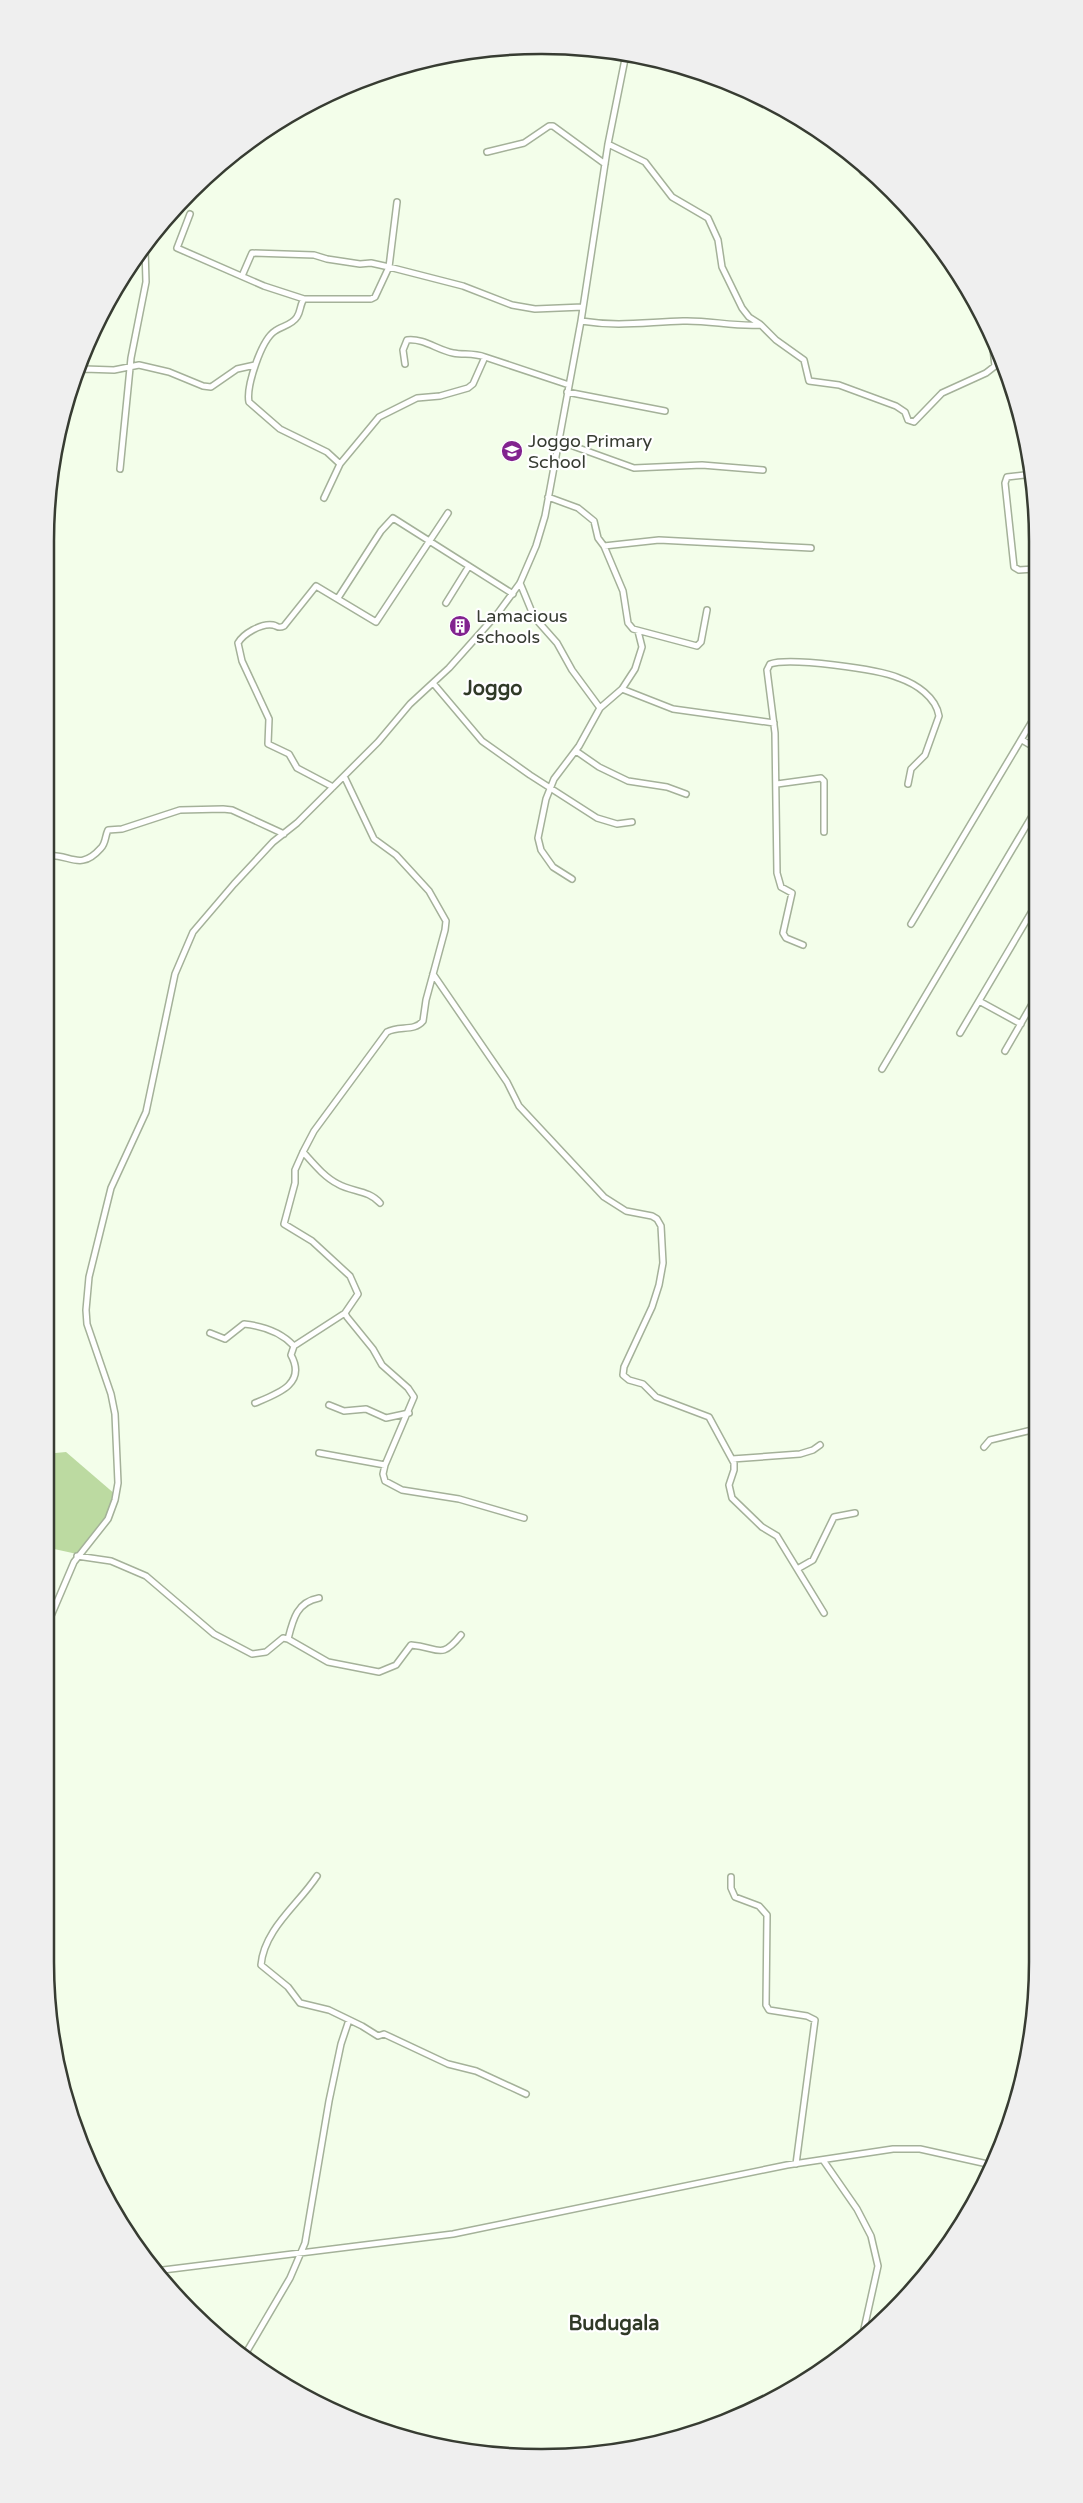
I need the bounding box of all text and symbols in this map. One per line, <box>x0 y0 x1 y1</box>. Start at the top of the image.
place label: Joggo Primary School <box>528 430 653 473</box>
school or university icon: Joggo Primary School <box>500 439 524 463</box>
place label: Lamacious schools <box>476 605 568 648</box>
building icon: Lamacious schools <box>448 614 472 638</box>
district label: Joggo <box>463 677 522 701</box>
district label: Budugala <box>569 2312 659 2336</box>

